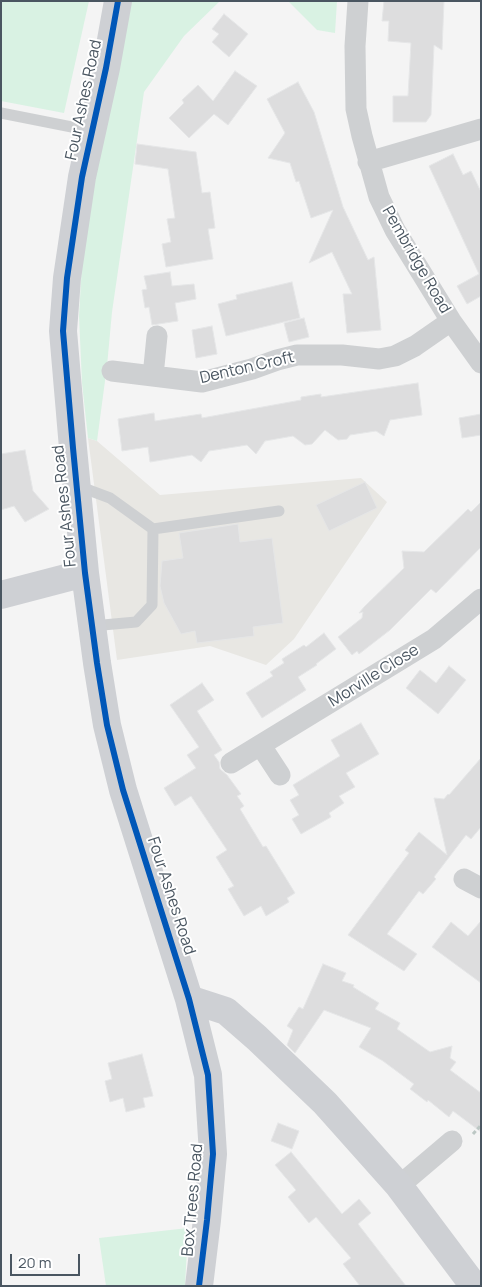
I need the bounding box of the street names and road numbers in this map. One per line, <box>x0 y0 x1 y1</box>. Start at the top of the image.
street label: Four Ashes Road <box>62 38 106 162</box>
street label: Pembridge Road <box>378 203 454 317</box>
street label: Denton Croft <box>198 348 296 388</box>
street label: Four Ashes Road <box>49 444 81 568</box>
street label: Morville Close <box>325 641 423 711</box>
street label: Four Ashes Road <box>143 835 199 957</box>
street label: Box Trees Road <box>178 1143 208 1257</box>

